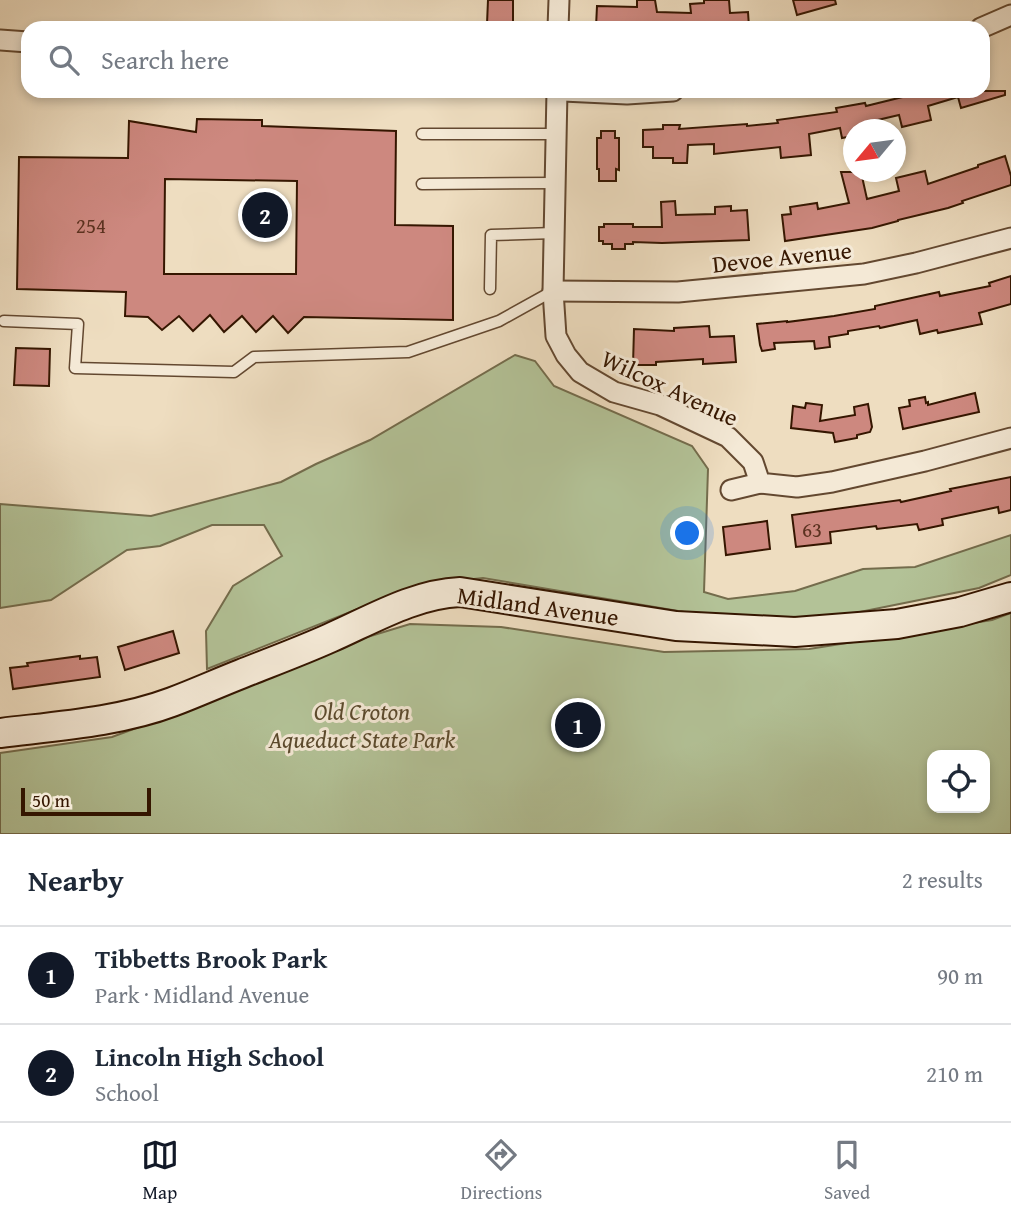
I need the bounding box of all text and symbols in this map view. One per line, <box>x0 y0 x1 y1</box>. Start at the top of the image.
search box <box>21 21 990 98</box>
text: Search here <box>101 40 229 79</box>
icon: search <box>45 41 83 79</box>
north arrow <box>843 119 906 182</box>
pin: 2 <box>242 189 288 241</box>
house number: 254 <box>76 210 106 241</box>
street label: Devoe Avenue <box>711 232 853 282</box>
street label: Wilcox Avenue <box>596 341 744 435</box>
house number: 63 <box>802 514 822 545</box>
your location <box>670 516 704 550</box>
street label: Midland Avenue <box>455 577 621 635</box>
park label: Old Croton Aqueduct State Park <box>268 694 455 757</box>
pin: 1 <box>555 699 601 751</box>
map controls <box>927 750 990 813</box>
button: locate <box>927 750 990 813</box>
scale bar <box>21 785 150 817</box>
text: 50 m <box>32 786 70 814</box>
text: Nearby <box>28 858 124 902</box>
text: 2 results <box>902 863 983 896</box>
text: Tibbetts Brook Park <box>95 939 327 978</box>
text: 1 <box>45 959 57 992</box>
text: 90 m <box>937 959 983 992</box>
text: Park · Midland Avenue <box>95 978 309 1011</box>
text: Lincoln High School <box>95 1037 324 1076</box>
text: 2 <box>45 1057 57 1090</box>
text: 210 m <box>926 1057 983 1090</box>
text: School <box>95 1076 159 1109</box>
tab: Map <box>141 1136 179 1206</box>
tab: Directions <box>461 1136 542 1206</box>
tab: Saved <box>824 1136 870 1206</box>

